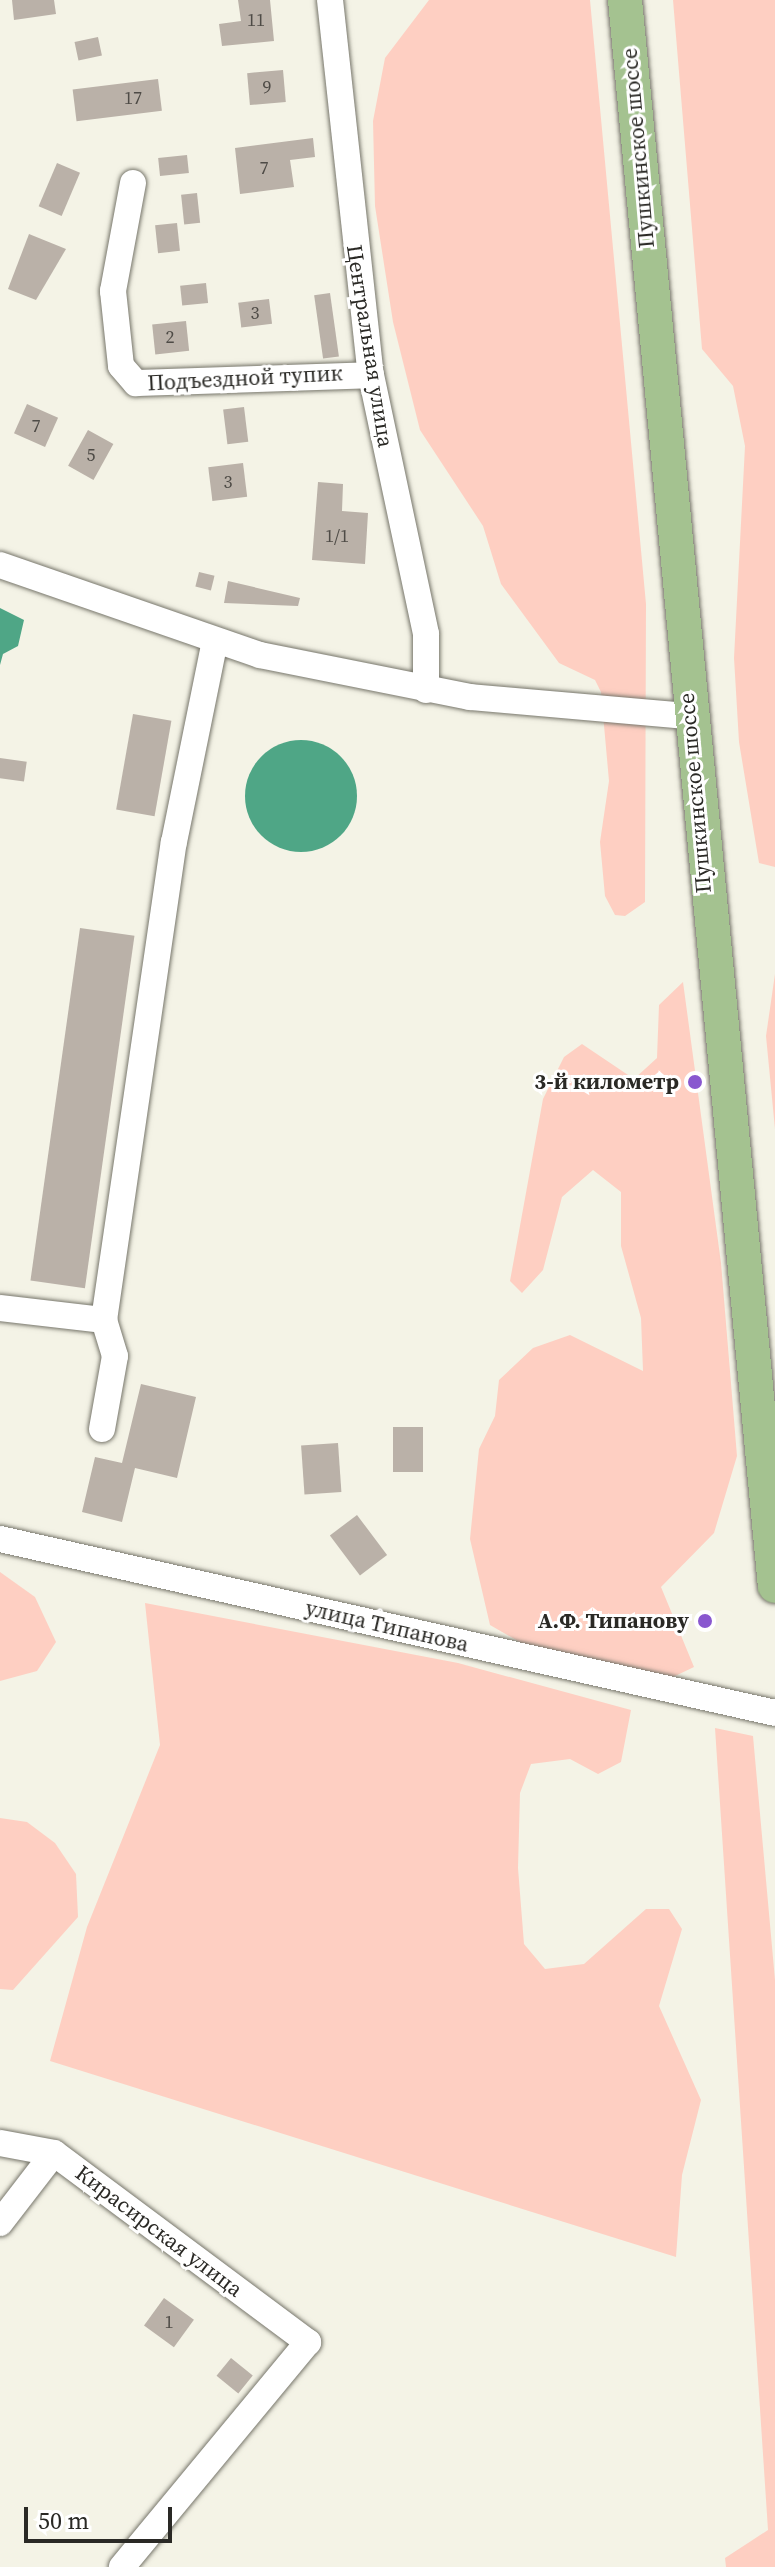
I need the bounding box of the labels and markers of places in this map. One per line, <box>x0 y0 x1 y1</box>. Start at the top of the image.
place label: 3-й километр <box>534 1069 679 1095</box>
marker: 3-й километр <box>686 1073 704 1091</box>
place label: А.Ф. Типанову <box>538 1608 689 1634</box>
marker: А.Ф. Типанову <box>696 1612 714 1630</box>

